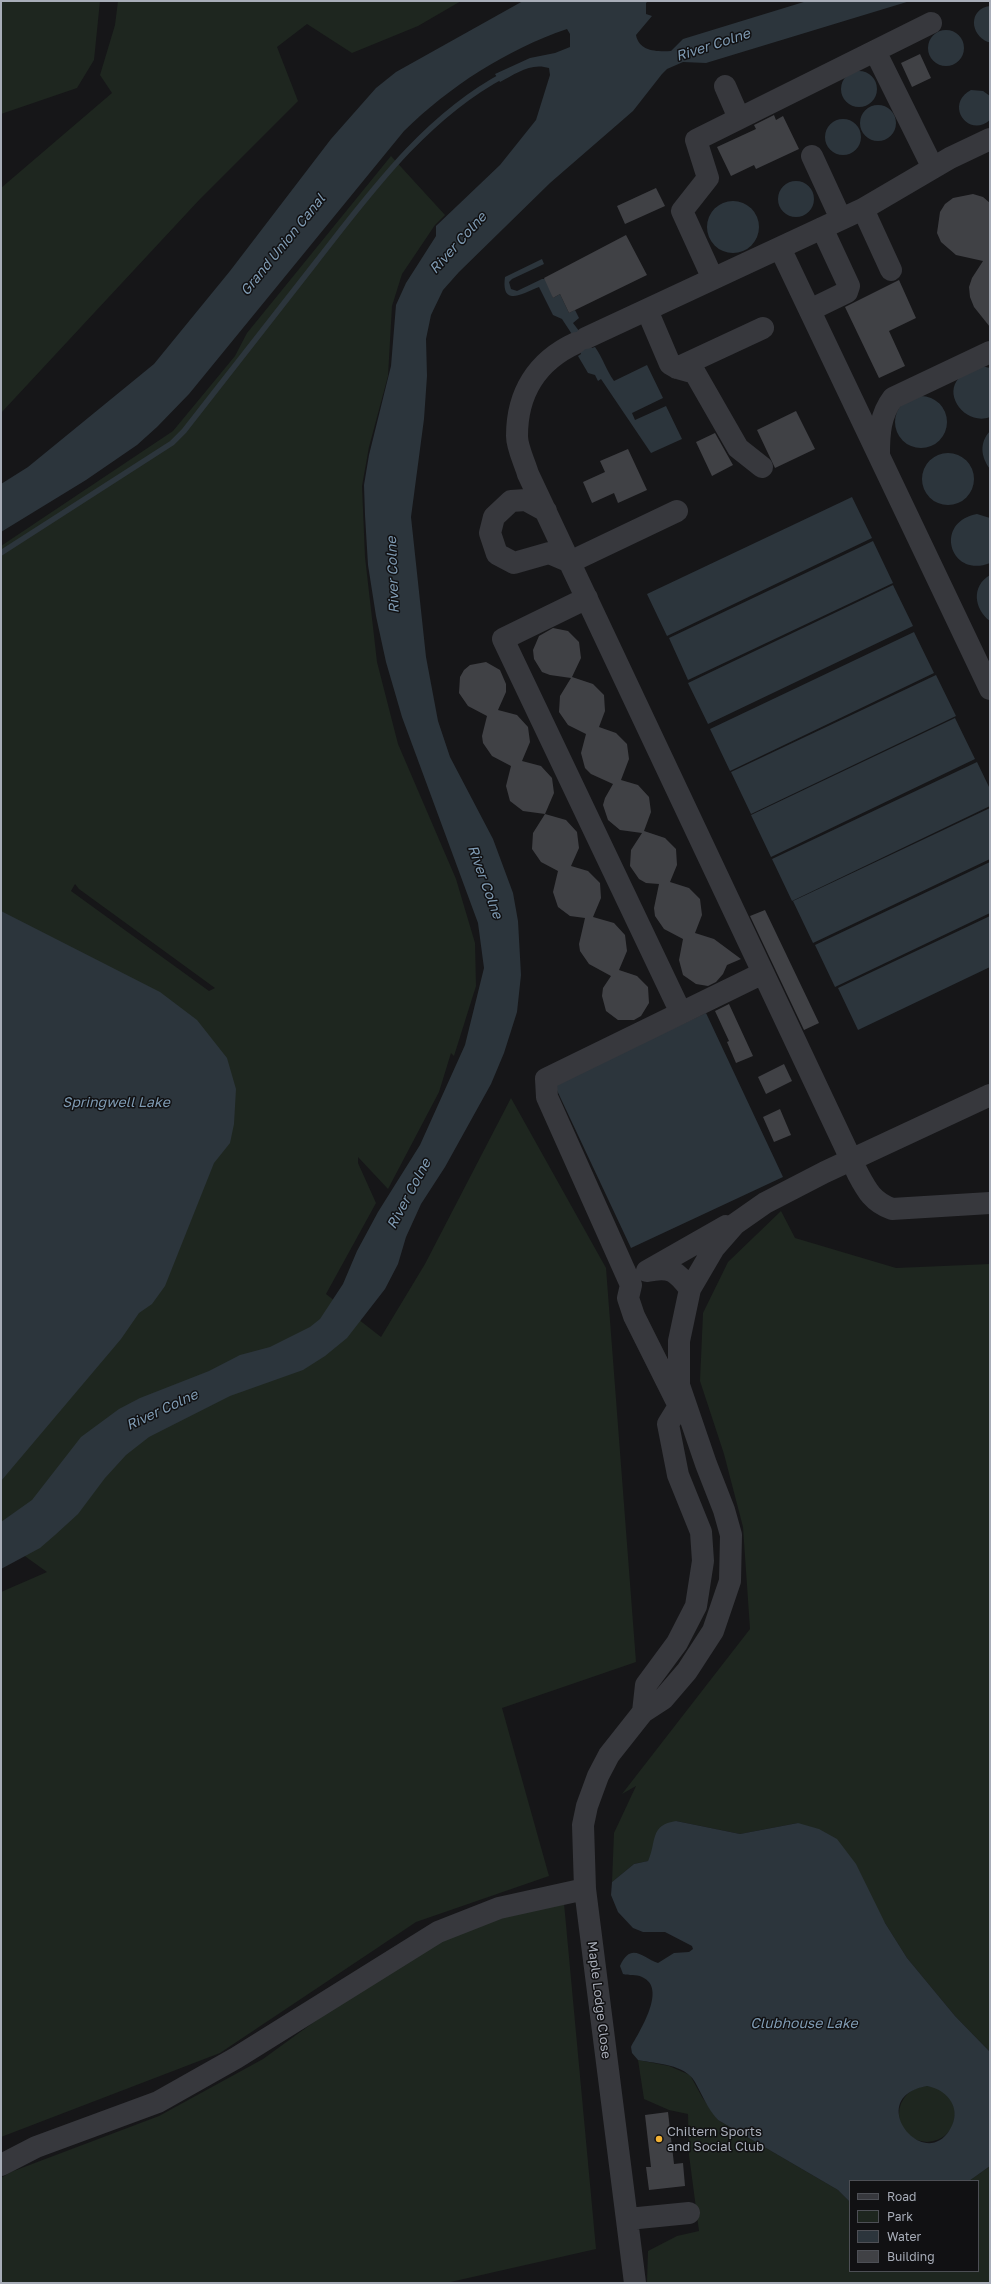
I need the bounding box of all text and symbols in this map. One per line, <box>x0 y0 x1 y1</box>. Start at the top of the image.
water label: River Colne <box>674 25 752 65</box>
water label: Grand Union Canal <box>237 191 329 299</box>
water label: River Colne <box>426 209 490 277</box>
water label: River Colne <box>383 536 403 614</box>
water label: River Colne <box>464 843 506 921</box>
water label: Springwell Lake <box>62 1095 170 1111</box>
water label: River Colne <box>383 1156 435 1232</box>
water label: River Colne <box>124 1386 200 1434</box>
street label: Maple Lodge Close <box>584 1940 614 2060</box>
water label: Clubhouse Lake <box>750 2016 858 2032</box>
place label: Chiltern Sports and Social Club <box>667 2124 764 2155</box>
marker: Chiltern Sports and Social Club <box>654 2134 664 2144</box>
legend <box>849 2180 979 2272</box>
text: Road <box>887 2189 916 2204</box>
text: Park <box>887 2209 913 2224</box>
text: Water <box>887 2229 921 2244</box>
text: Building <box>887 2249 935 2264</box>

